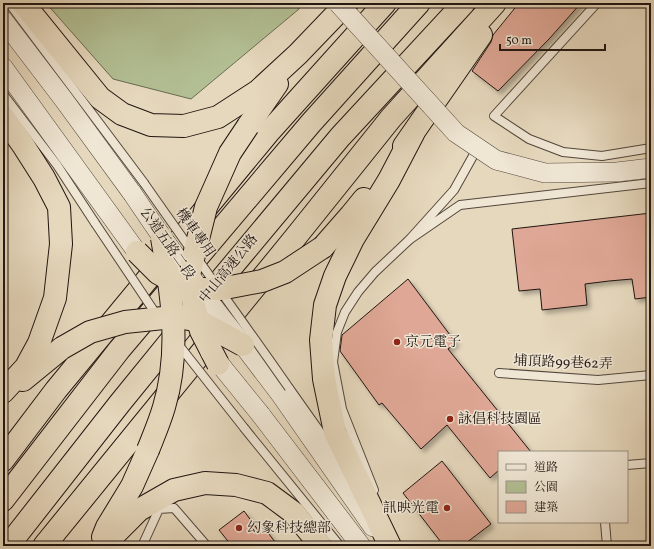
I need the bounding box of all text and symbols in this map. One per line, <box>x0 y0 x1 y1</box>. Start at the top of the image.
scale bar <box>500 26 605 52</box>
text: 50 m <box>506 33 532 49</box>
street label: 公道五路二段 <box>135 204 199 284</box>
street label: 機車專用 <box>171 205 219 261</box>
street label: 中山高速公路 <box>195 230 263 308</box>
place label: 京元電子 <box>405 333 461 352</box>
marker: 京元電子 <box>392 337 402 347</box>
street label: 埔頂路99巷62弄 <box>513 352 613 374</box>
place label: 詠倡科技園區 <box>458 410 542 429</box>
marker: 詠倡科技園區 <box>445 414 455 424</box>
legend <box>498 451 628 523</box>
text: 道路 <box>534 460 558 476</box>
text: 公園 <box>534 480 558 496</box>
place label: 訊映光電 <box>383 499 439 518</box>
text: 建築 <box>534 500 558 516</box>
marker: 訊映光電 <box>442 503 452 513</box>
place label: 幻象科技總部 <box>247 519 331 538</box>
marker: 幻象科技總部 <box>234 523 244 533</box>

